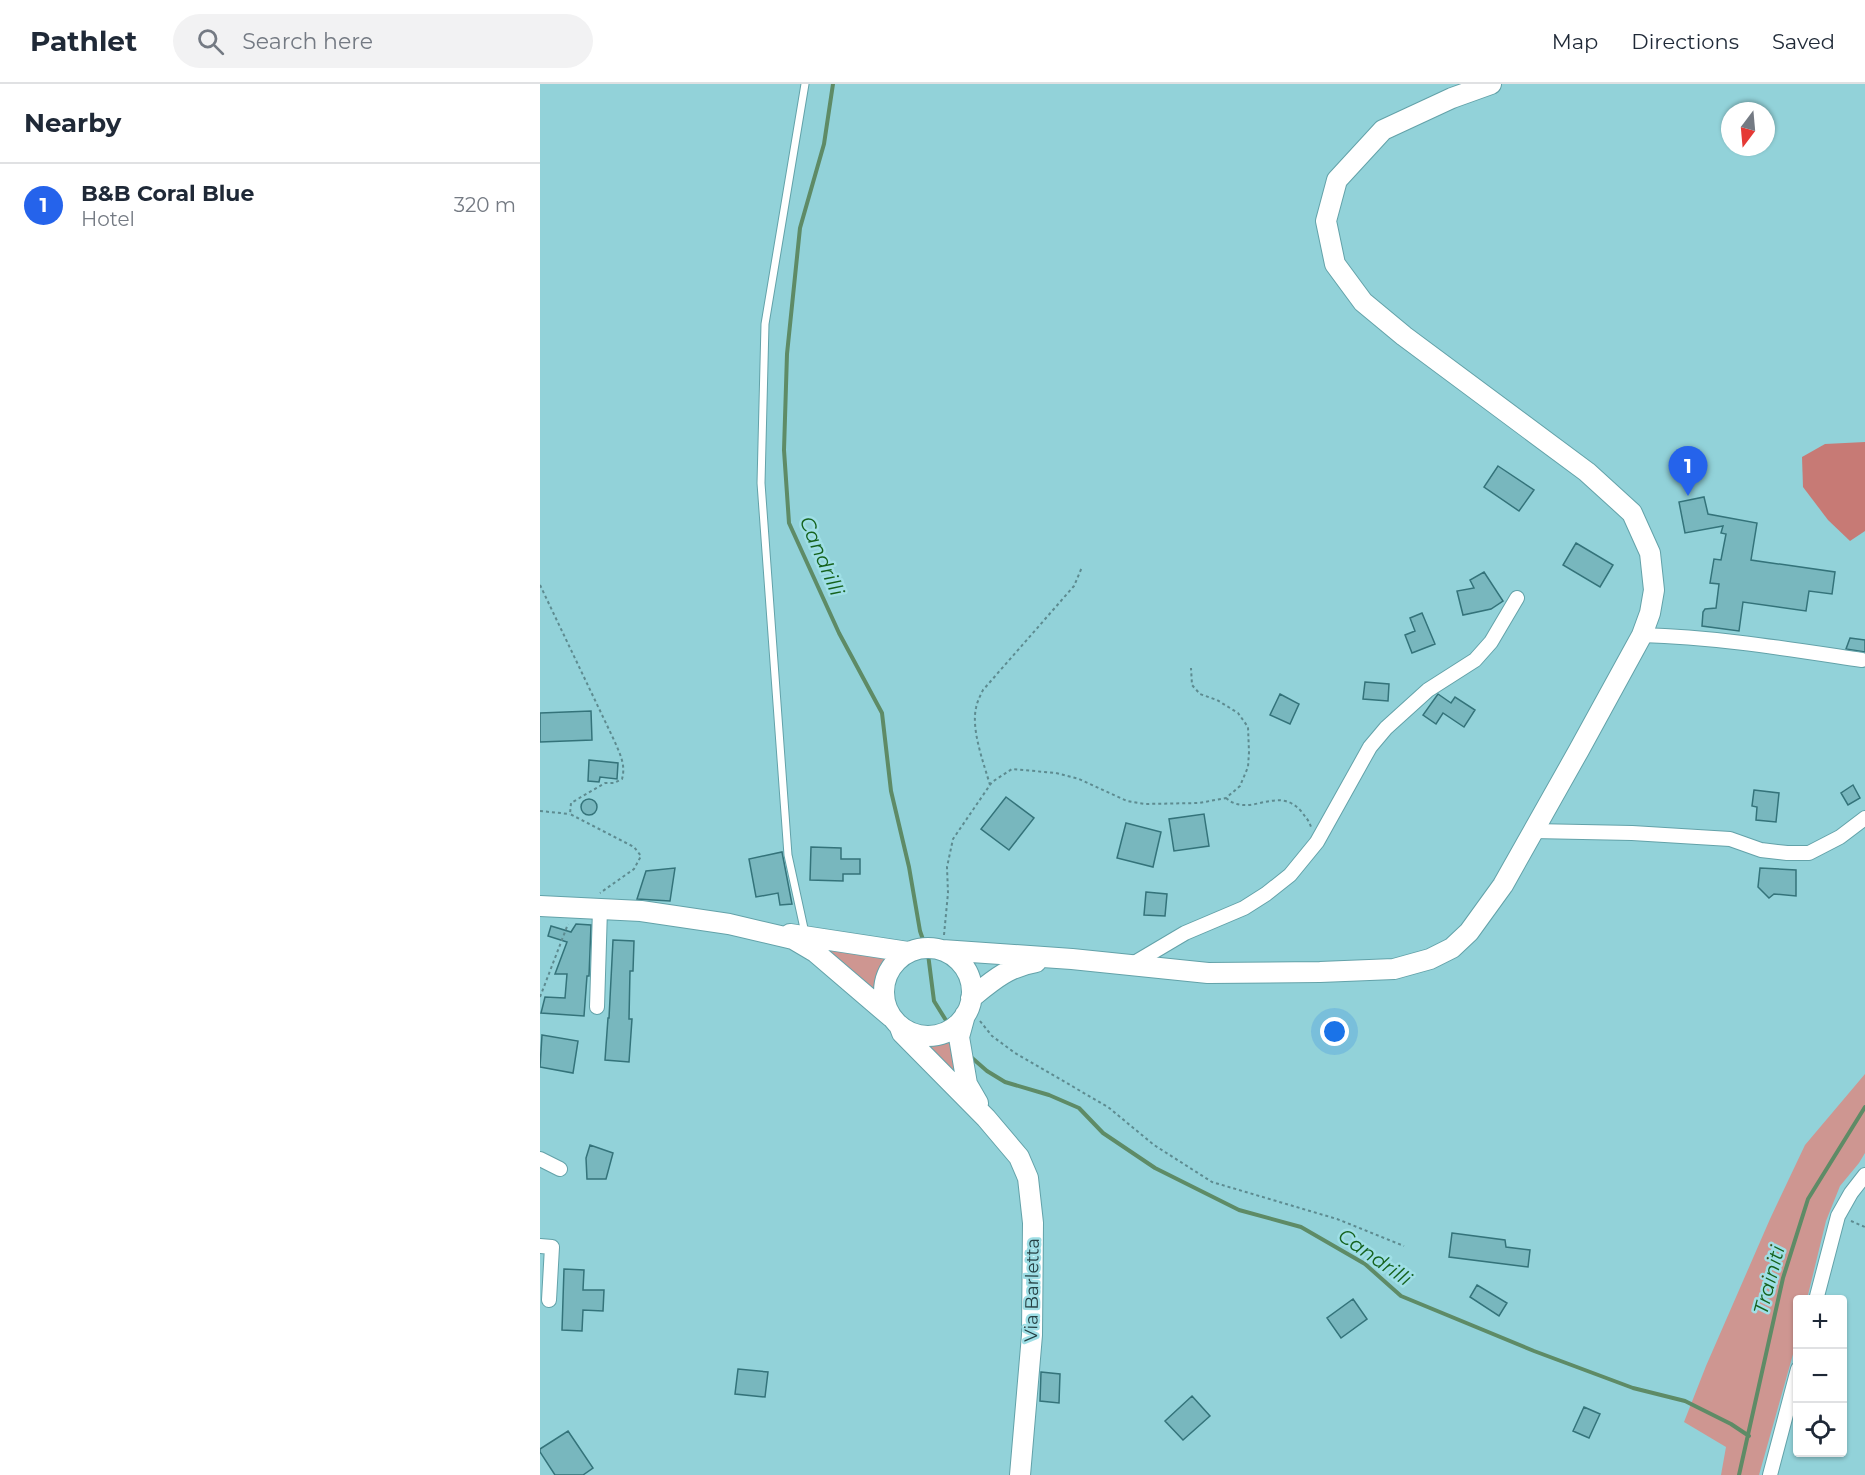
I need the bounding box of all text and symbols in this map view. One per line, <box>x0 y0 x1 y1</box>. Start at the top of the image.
search box <box>173 14 593 68</box>
text: Pathlet <box>30 24 137 58</box>
icon: search <box>194 25 227 58</box>
text: Search here <box>242 28 373 55</box>
text: Map <box>1552 29 1598 54</box>
text: Directions <box>1631 29 1739 54</box>
text: Saved <box>1772 29 1835 54</box>
north arrow <box>1721 102 1775 156</box>
text: Nearby <box>24 107 121 139</box>
text: B&B Coral Blue <box>81 180 254 207</box>
text: 1 <box>40 193 47 217</box>
text: 320 m <box>454 193 516 217</box>
text: Hotel <box>81 207 135 231</box>
pin: 1 <box>1668 446 1708 496</box>
water label: Candrilli <box>795 513 850 600</box>
your location <box>1320 1017 1349 1046</box>
water label: Candrilli <box>1334 1223 1417 1291</box>
street label: Via Barletta <box>1020 1238 1044 1342</box>
water label: Trainiti <box>1748 1242 1790 1317</box>
map controls <box>1793 1295 1847 1457</box>
button: + <box>1793 1295 1847 1349</box>
button: − <box>1793 1349 1847 1403</box>
button: locate <box>1793 1403 1847 1457</box>

